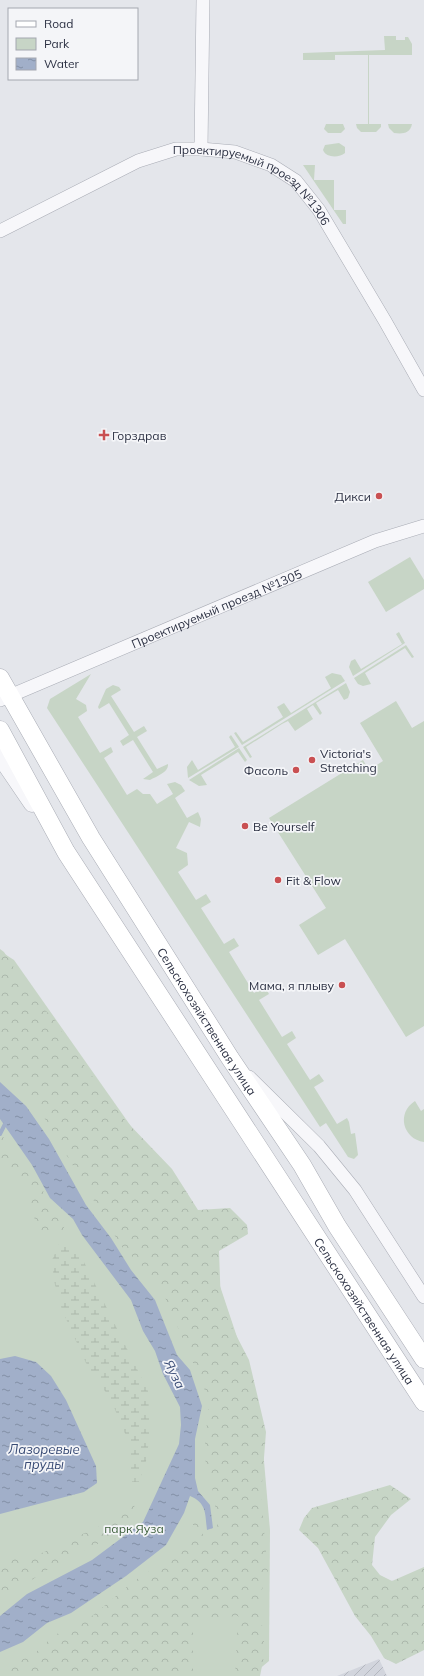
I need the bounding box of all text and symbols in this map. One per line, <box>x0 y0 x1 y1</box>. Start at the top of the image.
legend <box>8 8 138 80</box>
text: Road <box>44 16 73 31</box>
text: Park <box>44 36 70 51</box>
text: Water <box>44 56 80 71</box>
street label: Проектируемый проезд №1306 <box>173 142 334 228</box>
place label: Горздрав <box>112 428 167 443</box>
marker: Горздрав <box>99 430 109 440</box>
place label: Дикси <box>335 489 371 504</box>
marker: Дикси <box>374 491 384 501</box>
street label: Проектируемый проезд №1305 <box>129 566 304 651</box>
place label: Victoria's Stretching <box>320 746 377 775</box>
marker: Victoria's Stretching <box>307 755 317 765</box>
place label: Фасоль <box>244 763 288 778</box>
marker: Фасоль <box>291 765 301 775</box>
place label: Be Yourself <box>253 819 316 834</box>
marker: Be Yourself <box>240 821 250 831</box>
place label: Fit & Flow <box>286 873 341 888</box>
marker: Fit & Flow <box>273 875 283 885</box>
street label: Сельскохозяйственная улица <box>154 945 260 1098</box>
place label: Мама, я плыву <box>249 978 335 993</box>
marker: Мама, я плыву <box>337 980 347 990</box>
street label: Сельскохозяйственная улица <box>311 1234 418 1387</box>
water label: Яуза <box>161 1356 189 1391</box>
water label: Лазоревые пруды <box>7 1441 80 1472</box>
park label: парк Яуза <box>104 1521 164 1536</box>

